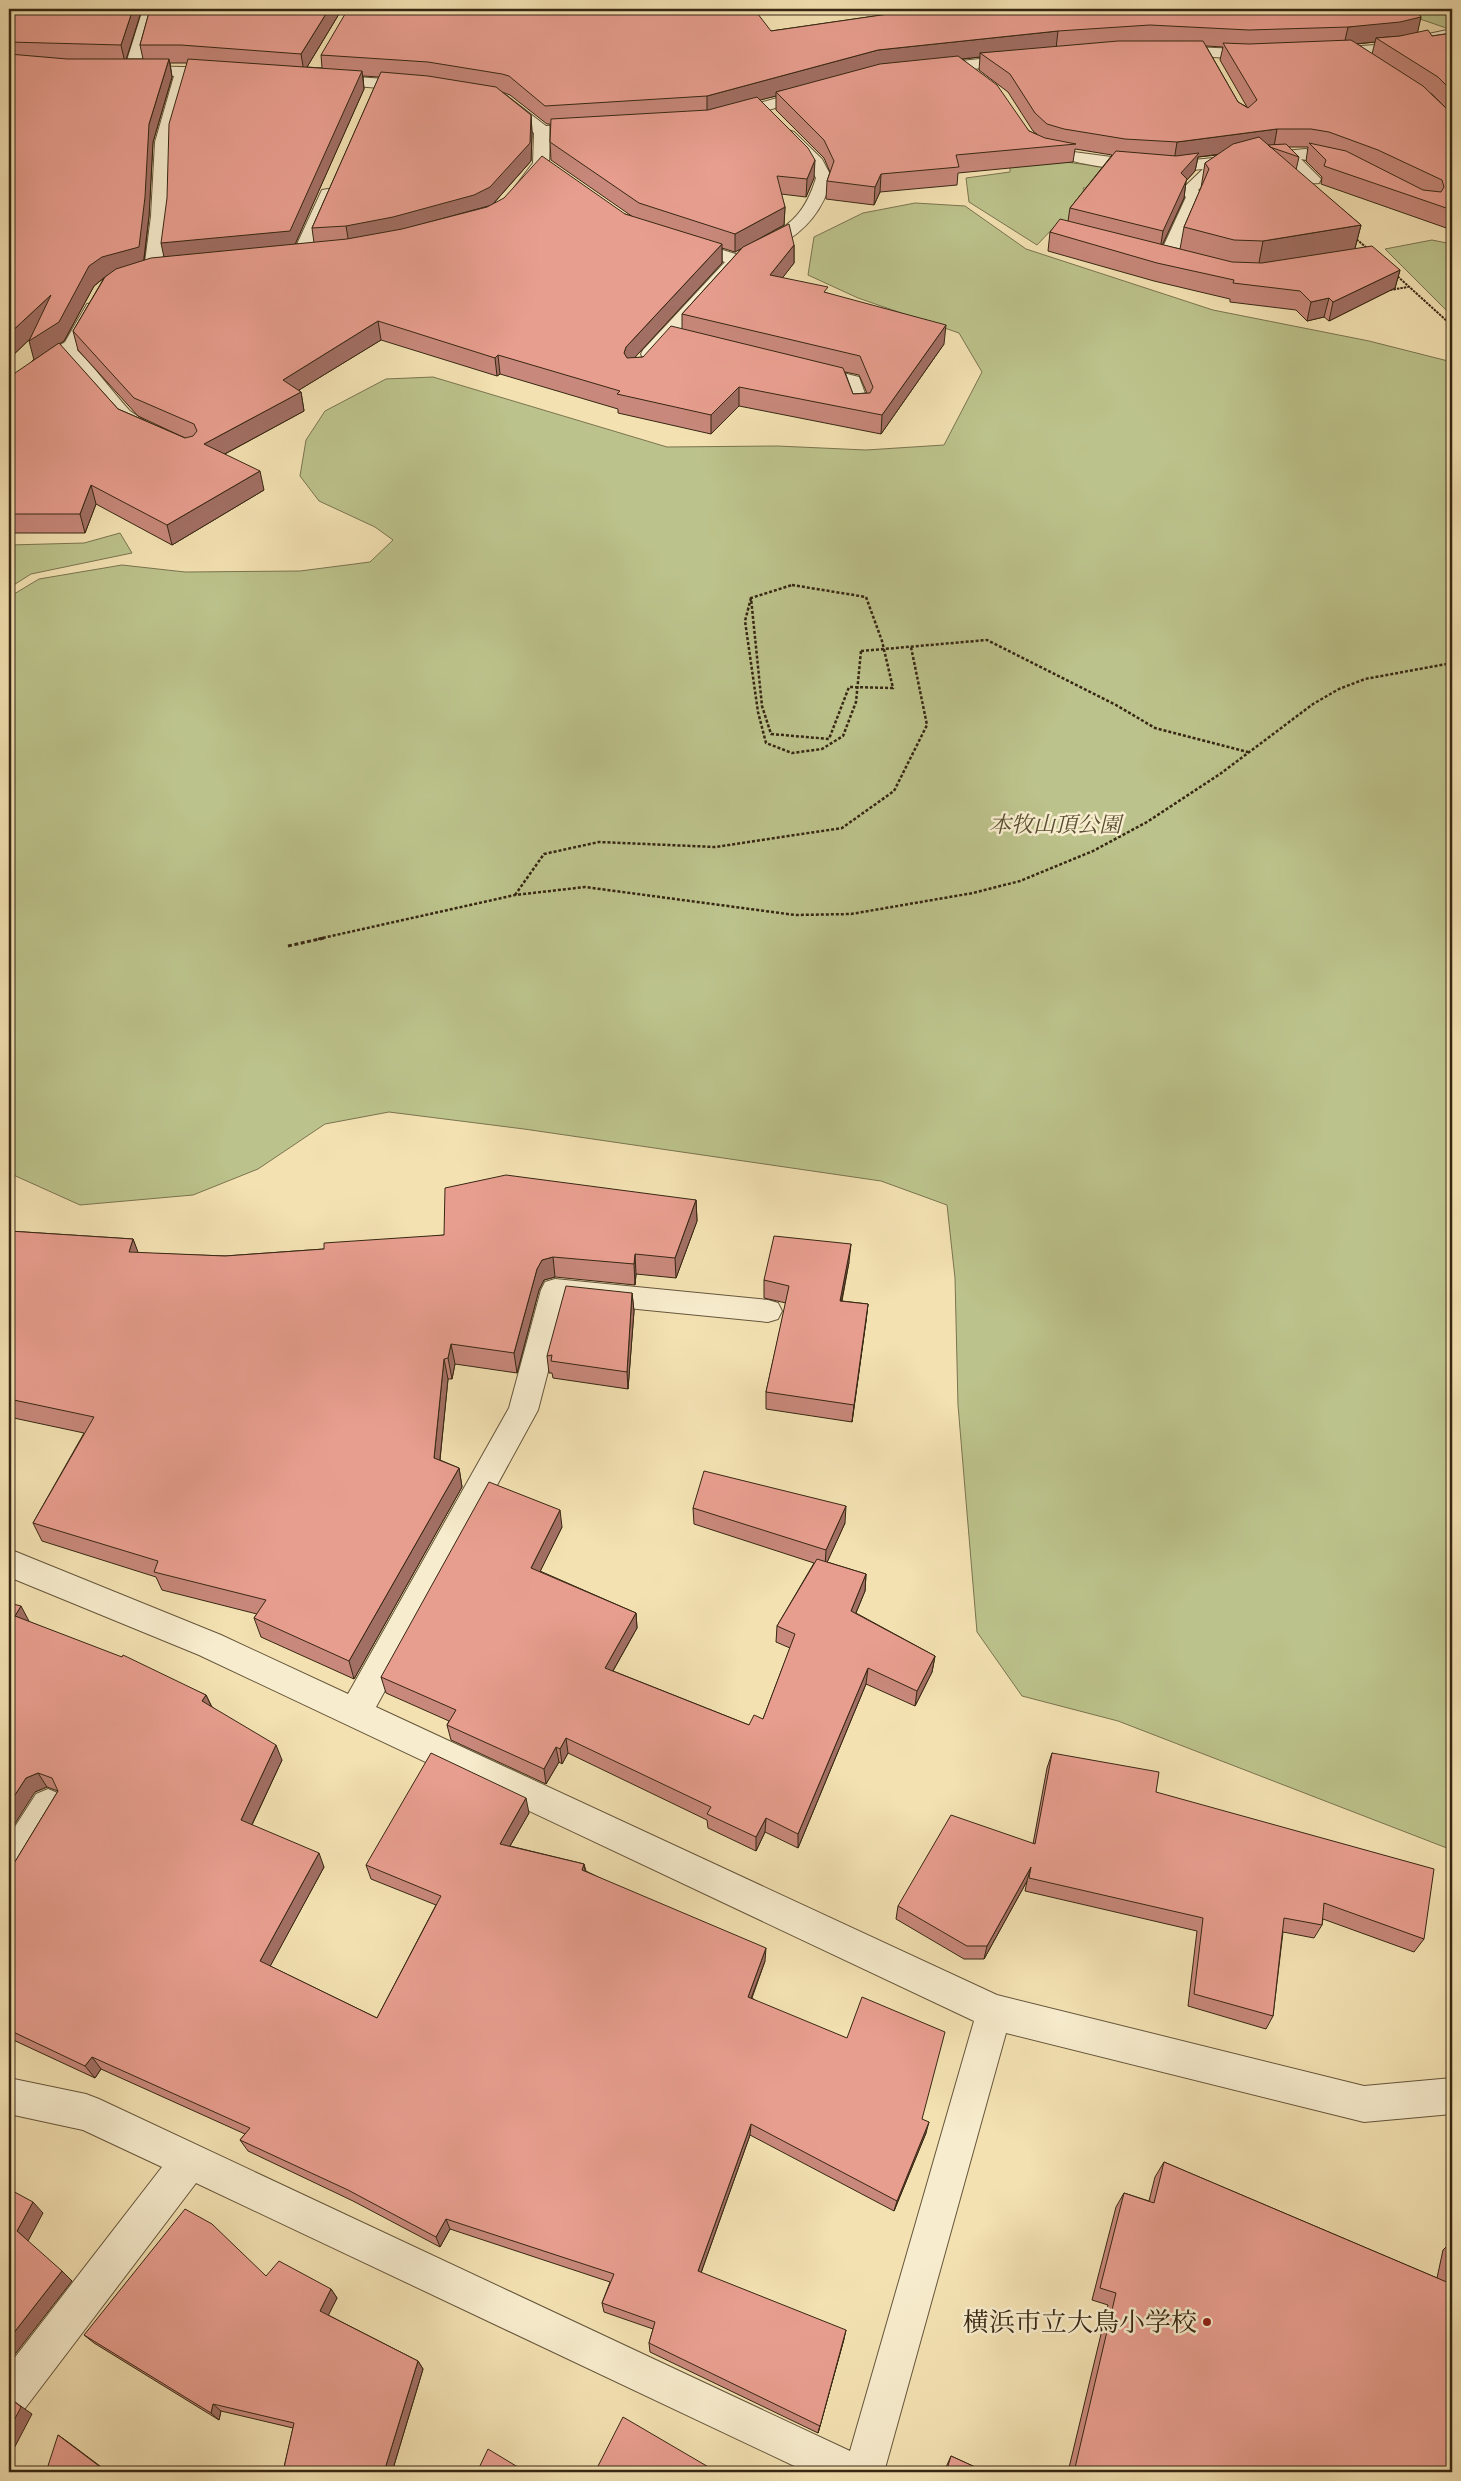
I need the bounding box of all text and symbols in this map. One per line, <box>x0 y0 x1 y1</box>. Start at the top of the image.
park label: 本牧山頂公園 <box>989 810 1124 839</box>
place label: 横浜市立大鳥小学校 <box>963 2305 1197 2339</box>
marker: 横浜市立大鳥小学校 <box>1201 2316 1213 2328</box>

